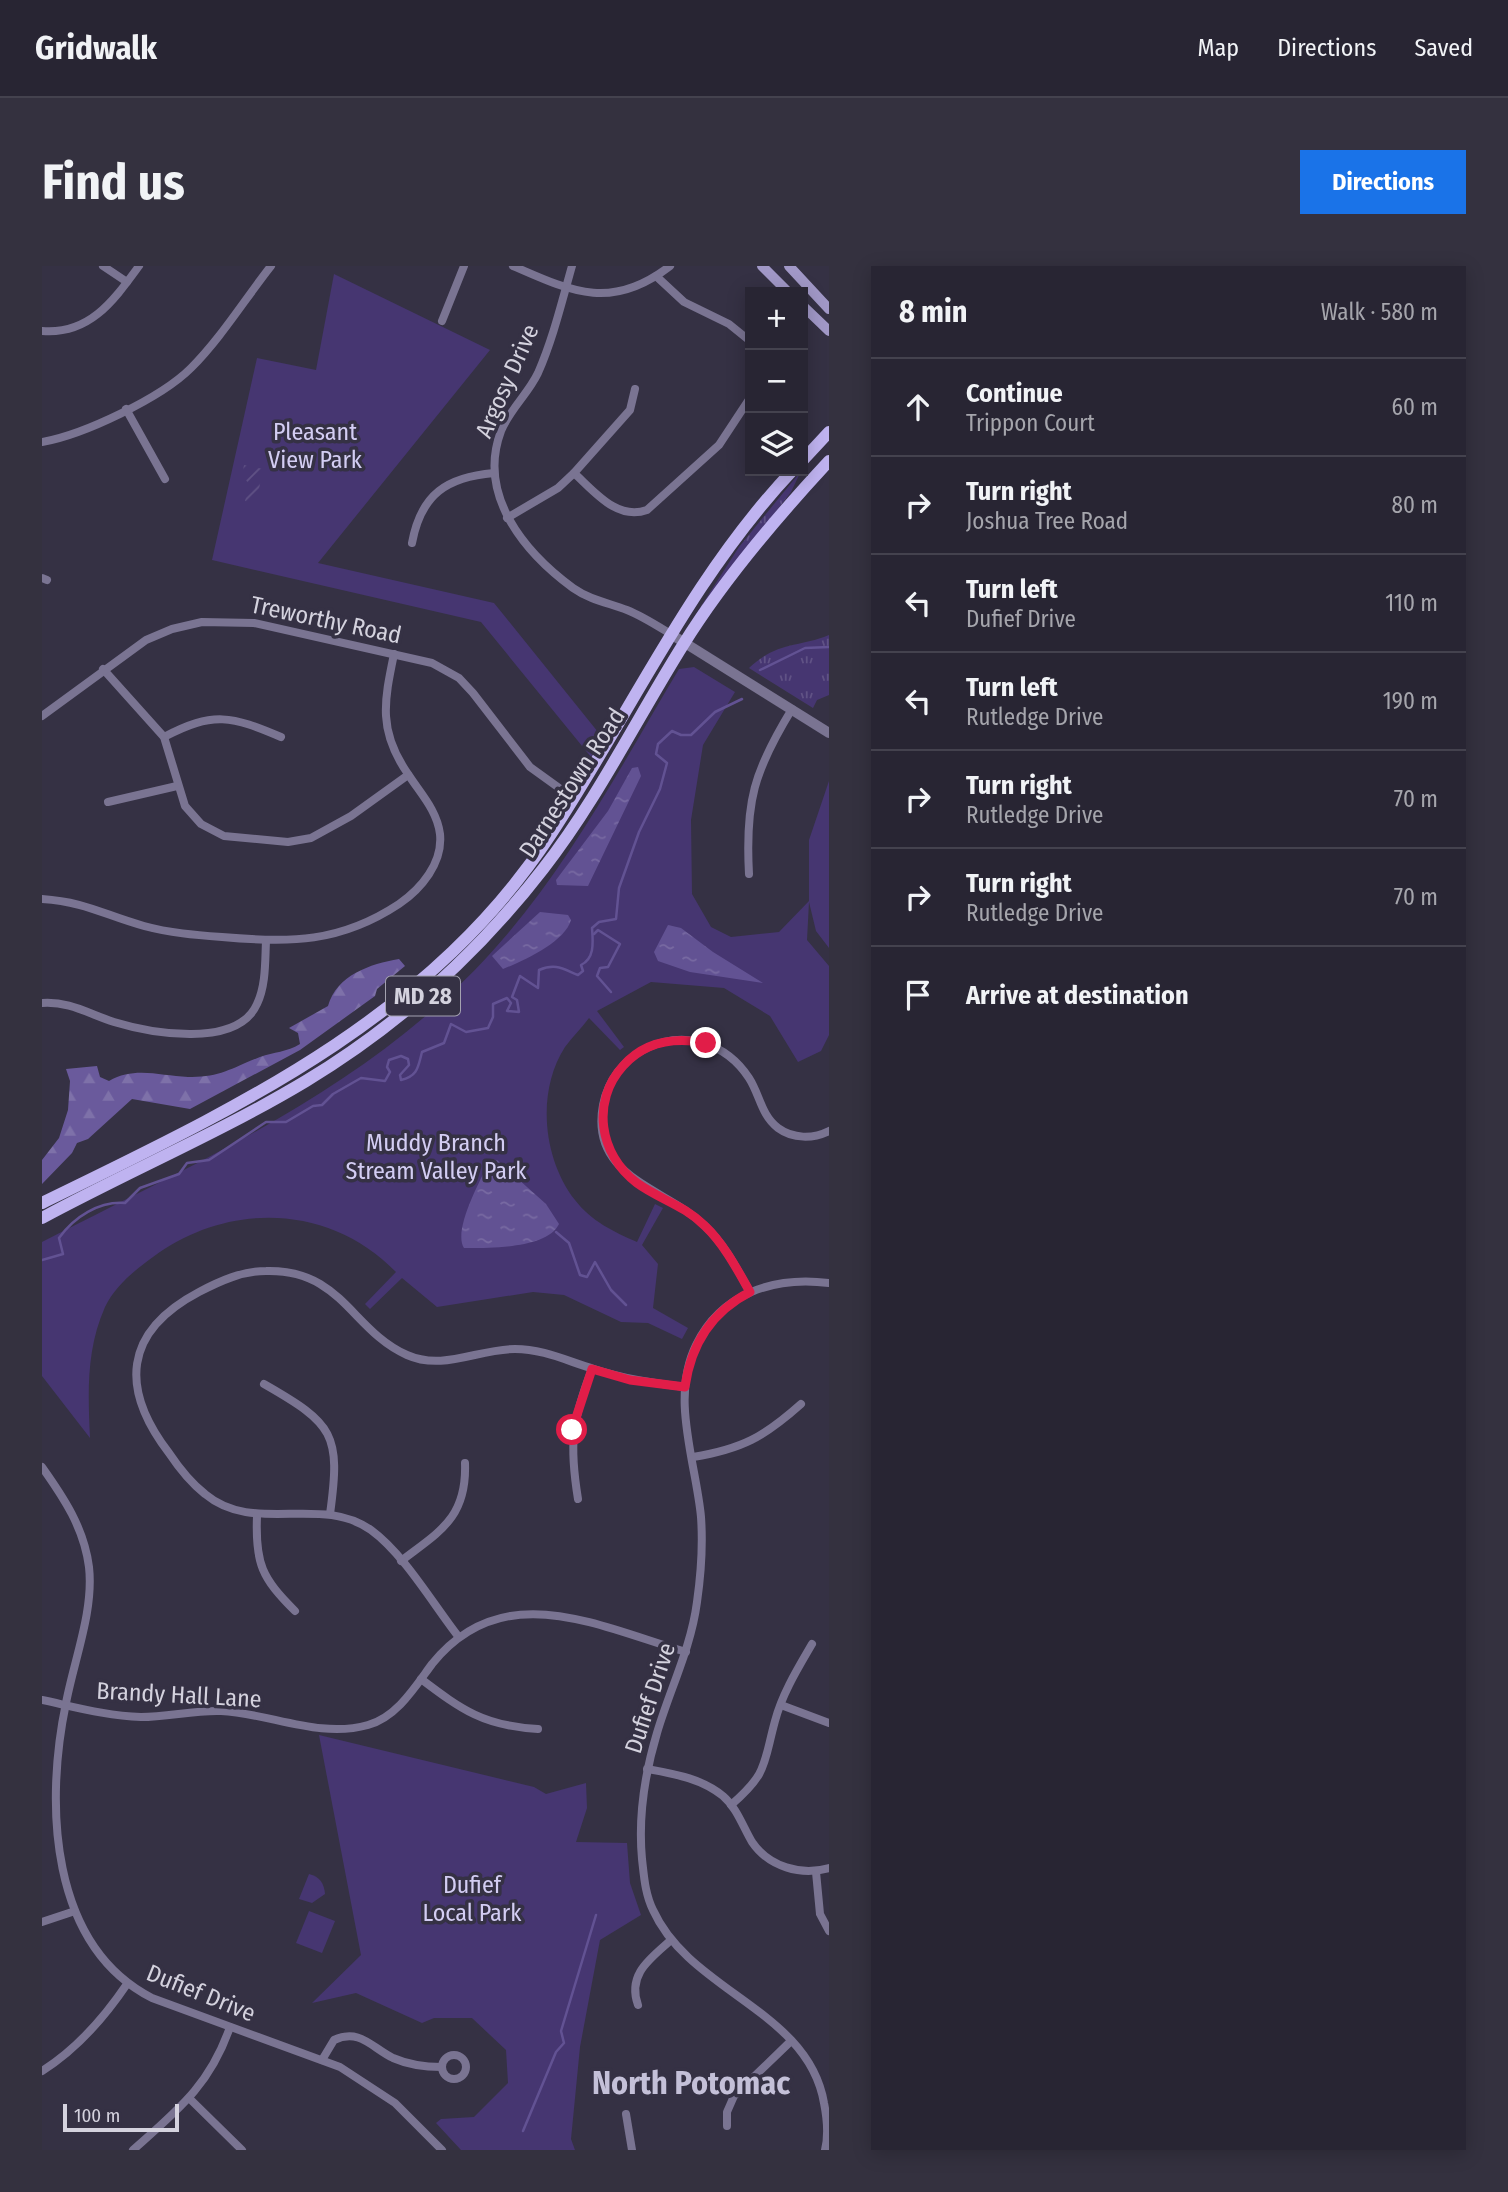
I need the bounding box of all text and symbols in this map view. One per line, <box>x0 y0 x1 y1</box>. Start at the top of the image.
text: Gridwalk <box>35 28 157 68</box>
text: Map <box>1198 34 1239 62</box>
text: Directions <box>1277 34 1376 62</box>
text: Saved <box>1414 34 1473 62</box>
button: Directions <box>1300 150 1466 214</box>
text: Find us <box>42 153 185 212</box>
map controls <box>745 287 808 476</box>
button: + <box>745 287 808 350</box>
text: 8 min <box>899 294 967 330</box>
text: Walk · 580 m <box>1321 298 1438 326</box>
street label: Argosy Drive <box>470 320 544 442</box>
button: − <box>745 350 808 413</box>
text: Continue <box>966 378 1063 409</box>
icon: ahead <box>899 388 937 426</box>
text: 60 m <box>1392 393 1438 421</box>
text: Trippon Court <box>966 409 1095 437</box>
button: layers <box>745 413 808 476</box>
park label: Pleasant View Park <box>268 418 363 474</box>
text: Turn right <box>966 476 1072 507</box>
icon: right <box>899 486 937 524</box>
text: 80 m <box>1391 491 1438 519</box>
text: Joshua Tree Road <box>966 507 1128 535</box>
text: Turn left <box>966 574 1058 605</box>
icon: left <box>899 584 937 622</box>
text: 110 m <box>1385 589 1438 617</box>
street label: Treworthy Road <box>248 590 404 650</box>
text: Dufief Drive <box>966 605 1076 633</box>
text: Turn left <box>966 672 1058 703</box>
icon: left <box>899 682 937 720</box>
text: 190 m <box>1383 687 1438 715</box>
street label: Darnestown Road <box>513 703 631 863</box>
text: Rutledge Drive <box>966 703 1103 731</box>
text: Turn right <box>966 770 1072 801</box>
icon: right <box>899 780 937 818</box>
text: 70 m <box>1394 785 1438 813</box>
text: Rutledge Drive <box>966 801 1103 829</box>
text: Turn right <box>966 868 1072 899</box>
icon: right <box>899 878 937 916</box>
text: 70 m <box>1394 883 1438 911</box>
text: Rutledge Drive <box>966 899 1103 927</box>
road number: MD 28 <box>386 976 460 1016</box>
icon: arrive <box>899 976 937 1014</box>
text: Arrive at destination <box>966 980 1189 1011</box>
route end <box>690 1027 721 1058</box>
park label: Muddy Branch Stream Valley Park <box>345 1129 527 1185</box>
route start <box>556 1414 587 1445</box>
street label: Dufief Drive <box>619 1639 681 1757</box>
street label: Brandy Hall Lane <box>96 1677 262 1713</box>
park label: Dufief Local Park <box>423 1871 522 1927</box>
street label: Dufief Drive <box>143 1959 259 2027</box>
district label: North Potomac <box>592 2064 790 2102</box>
scale bar <box>63 2101 178 2133</box>
text: 100 m <box>74 2104 120 2127</box>

